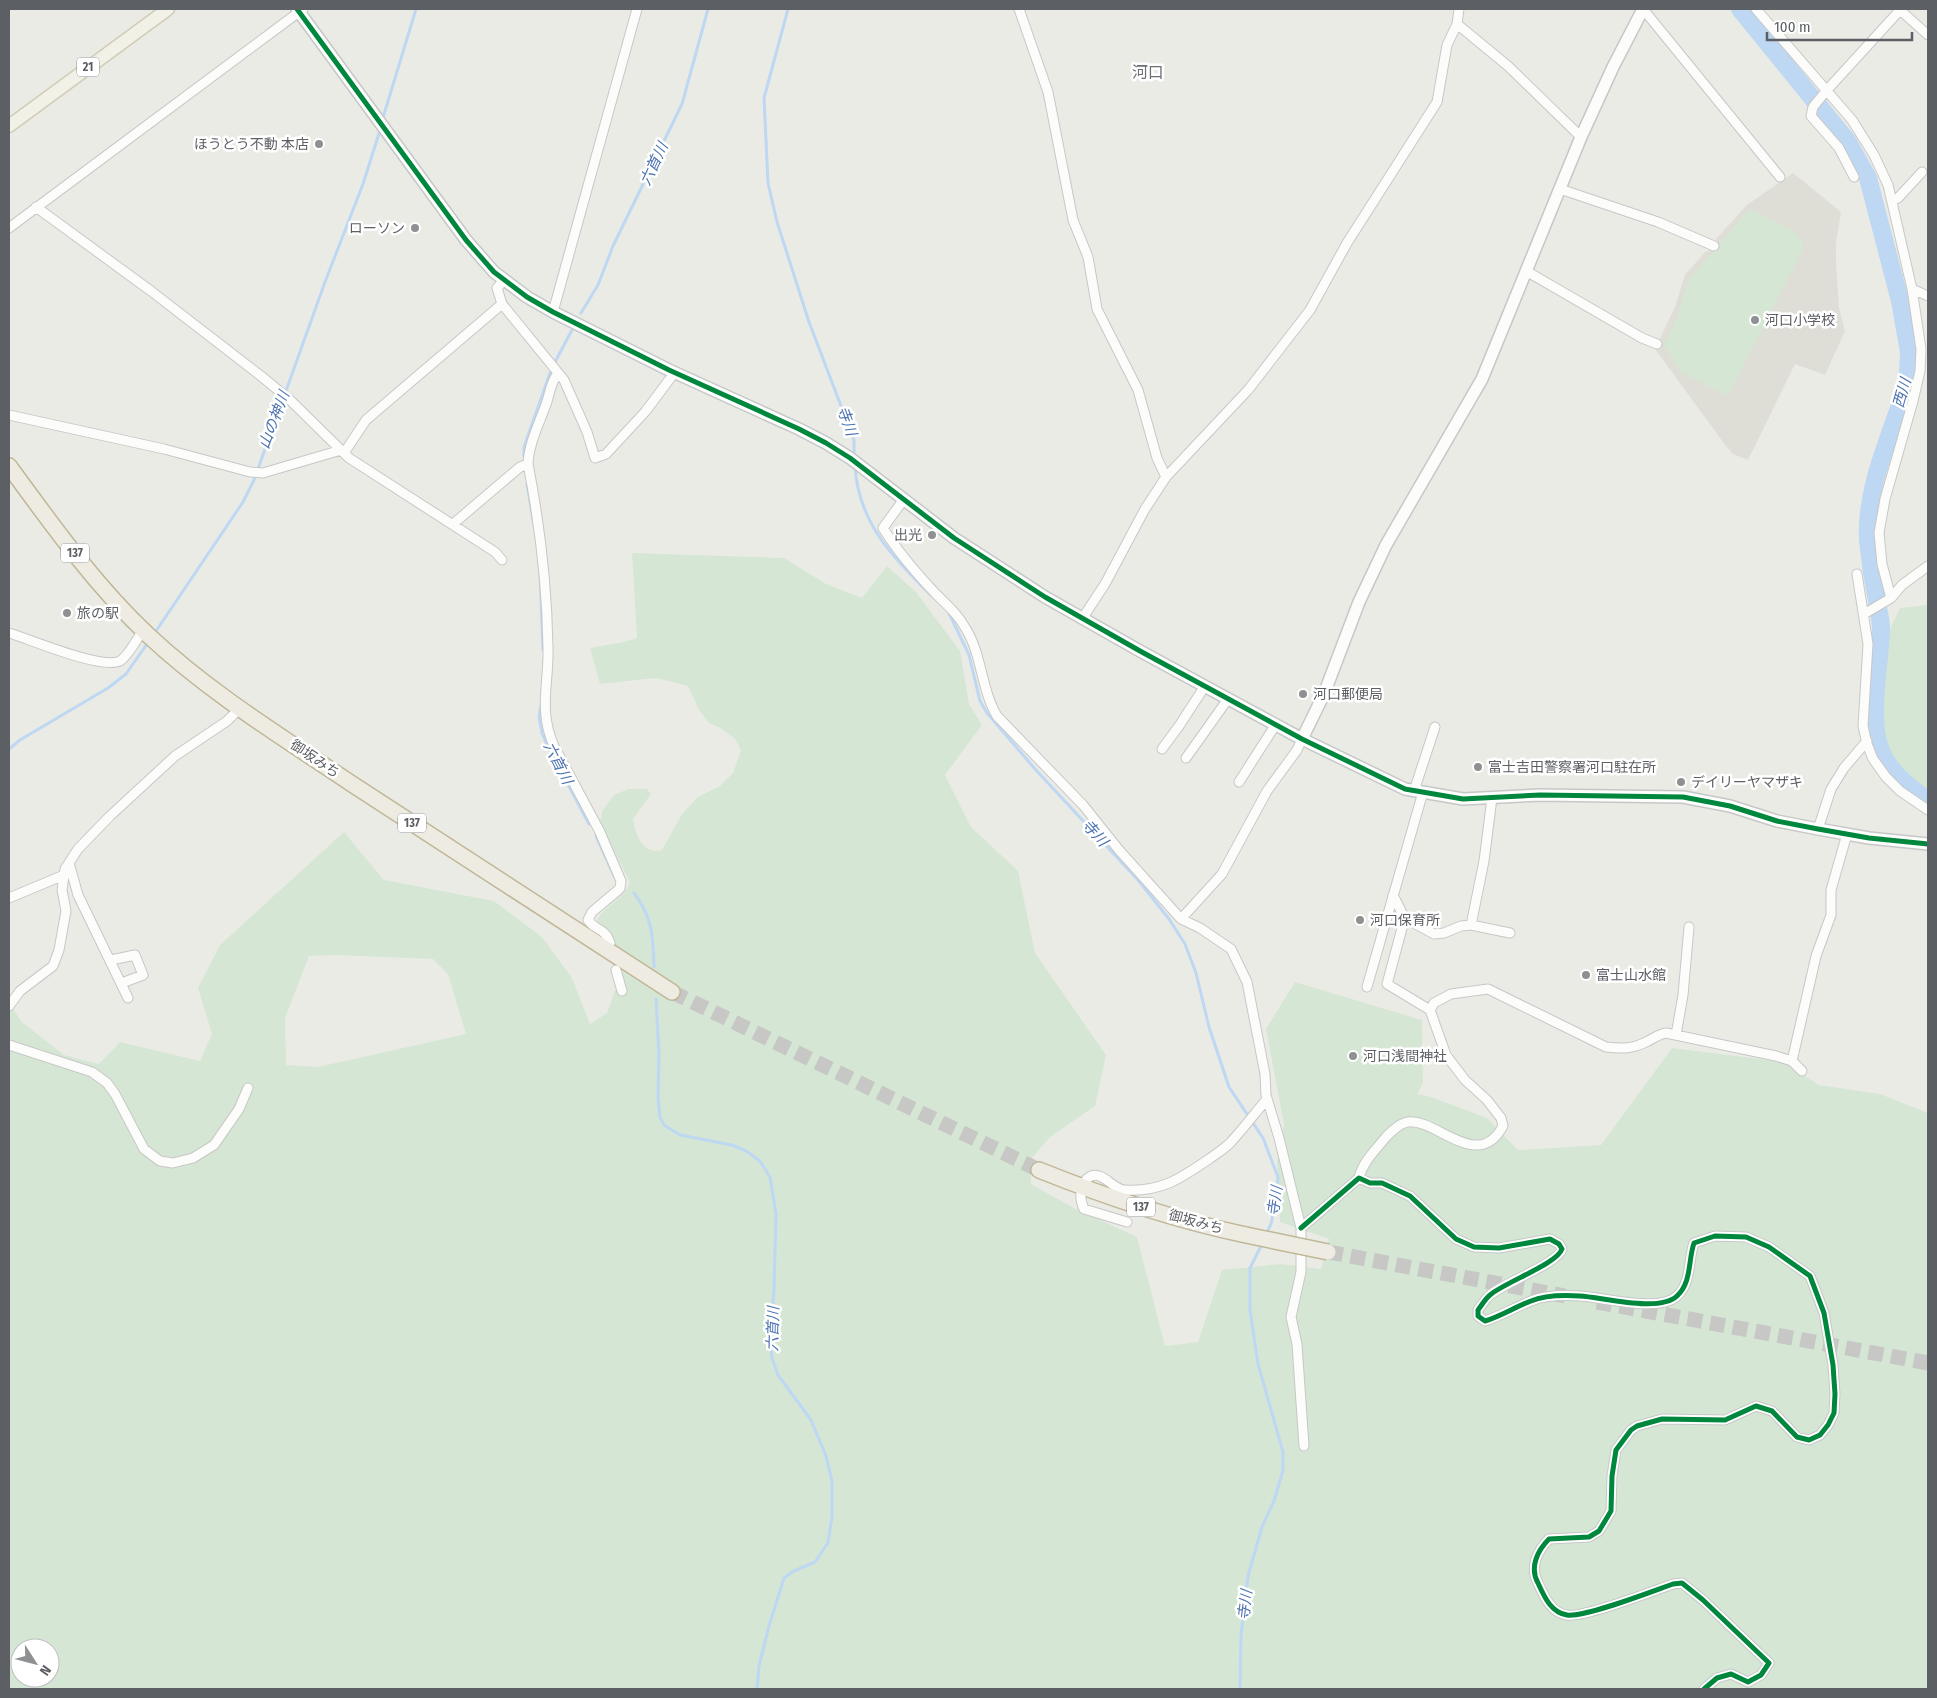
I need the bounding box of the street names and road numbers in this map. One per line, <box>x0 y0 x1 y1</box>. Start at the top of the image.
road number: 21 <box>77 58 99 76</box>
road number: 137 <box>61 544 89 562</box>
street label: 御坂みち <box>287 736 343 782</box>
road number: 137 <box>398 814 426 832</box>
road number: 137 <box>1127 1198 1155 1216</box>
street label: 御坂みち <box>1167 1207 1225 1237</box>

